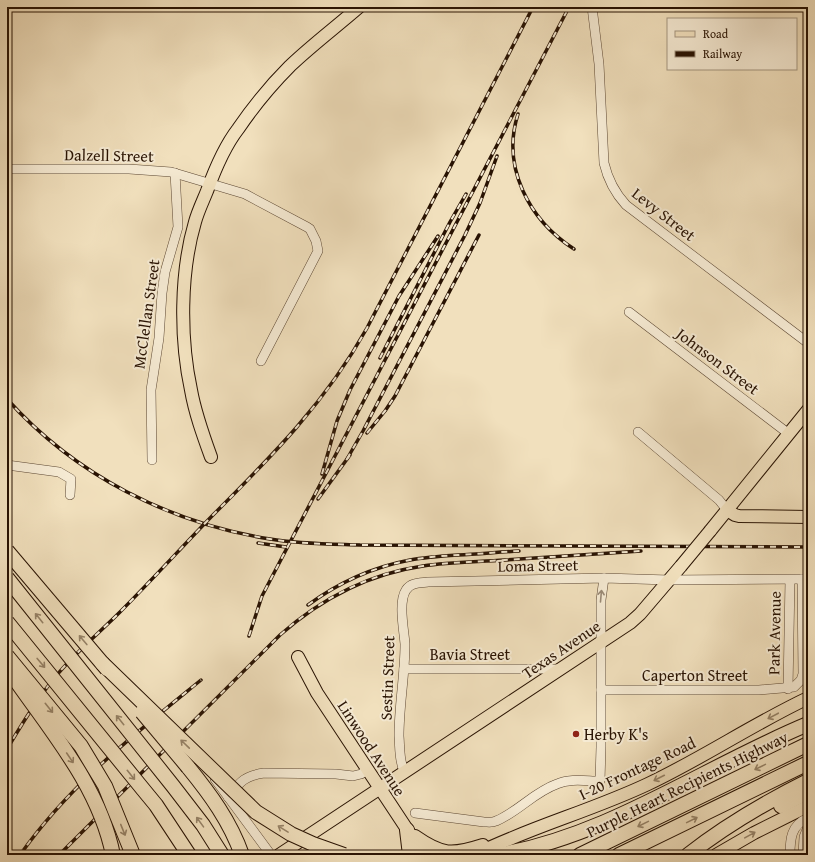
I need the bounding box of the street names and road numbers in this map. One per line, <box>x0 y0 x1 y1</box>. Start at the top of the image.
street label: Dalzell Street <box>64 142 154 168</box>
street label: Levy Street <box>627 181 701 247</box>
street label: McClellan Street <box>126 257 166 370</box>
street label: Johnson Street <box>670 321 765 400</box>
street label: Loma Street <box>497 552 579 578</box>
street label: Park Avenue <box>761 591 787 675</box>
street label: Texas Avenue <box>517 614 605 684</box>
street label: Sestin Street <box>374 635 400 721</box>
street label: Bavia Street <box>430 642 511 666</box>
street label: Caperton Street <box>642 663 748 687</box>
street label: Linwood Avenue <box>332 695 412 801</box>
street label: Purple Heart Recipients Highway <box>582 725 792 843</box>
street label: I-20 Frontage Road <box>575 730 700 806</box>

